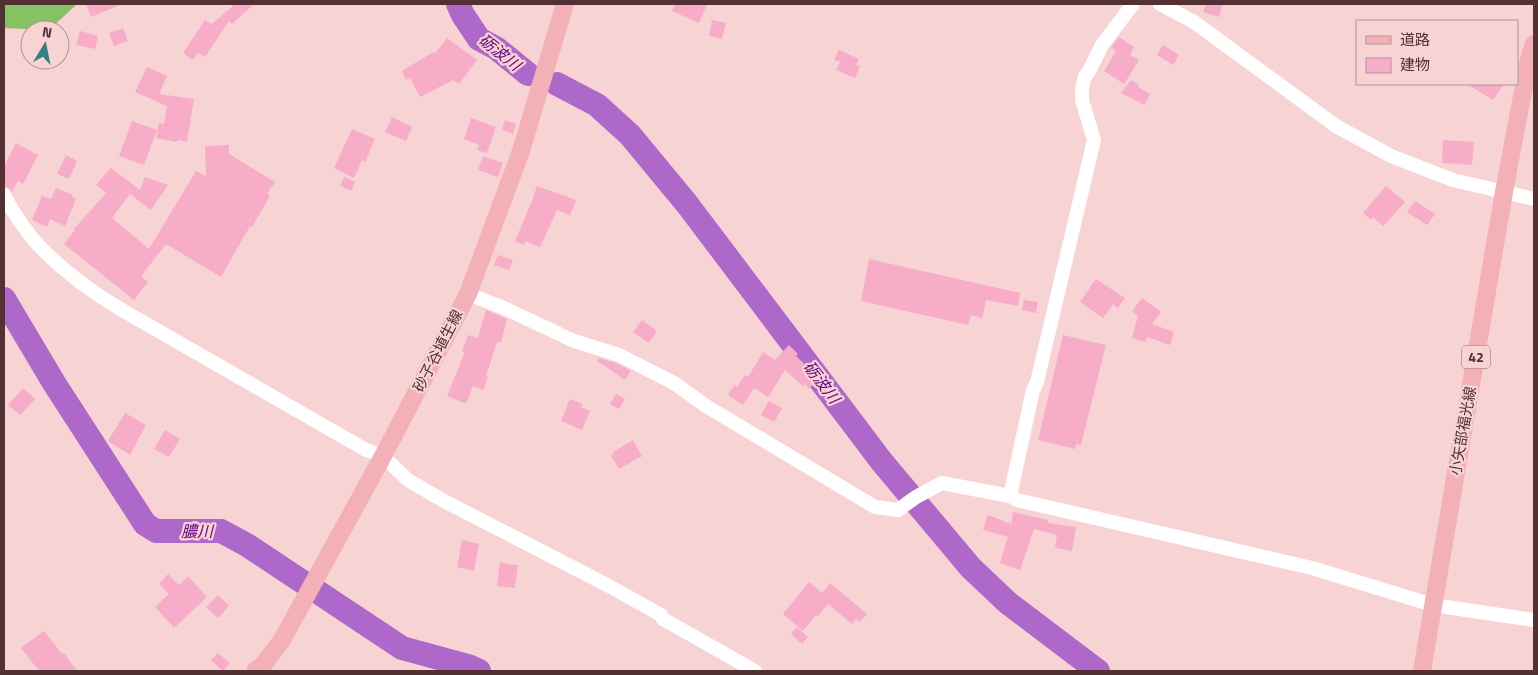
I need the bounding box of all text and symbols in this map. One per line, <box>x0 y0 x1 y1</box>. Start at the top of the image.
north arrow <box>20 20 70 70</box>
legend <box>1356 20 1518 85</box>
text: N <box>41 21 54 43</box>
water label: 砺波川 <box>474 28 528 77</box>
text: 道路 <box>1400 28 1430 51</box>
text: 建物 <box>1400 53 1430 76</box>
street label: 砂子谷埴生線 <box>407 305 468 396</box>
road number: 42 <box>1462 346 1490 368</box>
water label: 砺波川 <box>798 356 847 410</box>
street label: 小矢部福光線 <box>1443 385 1482 477</box>
water label: 膿川 <box>181 519 215 543</box>

